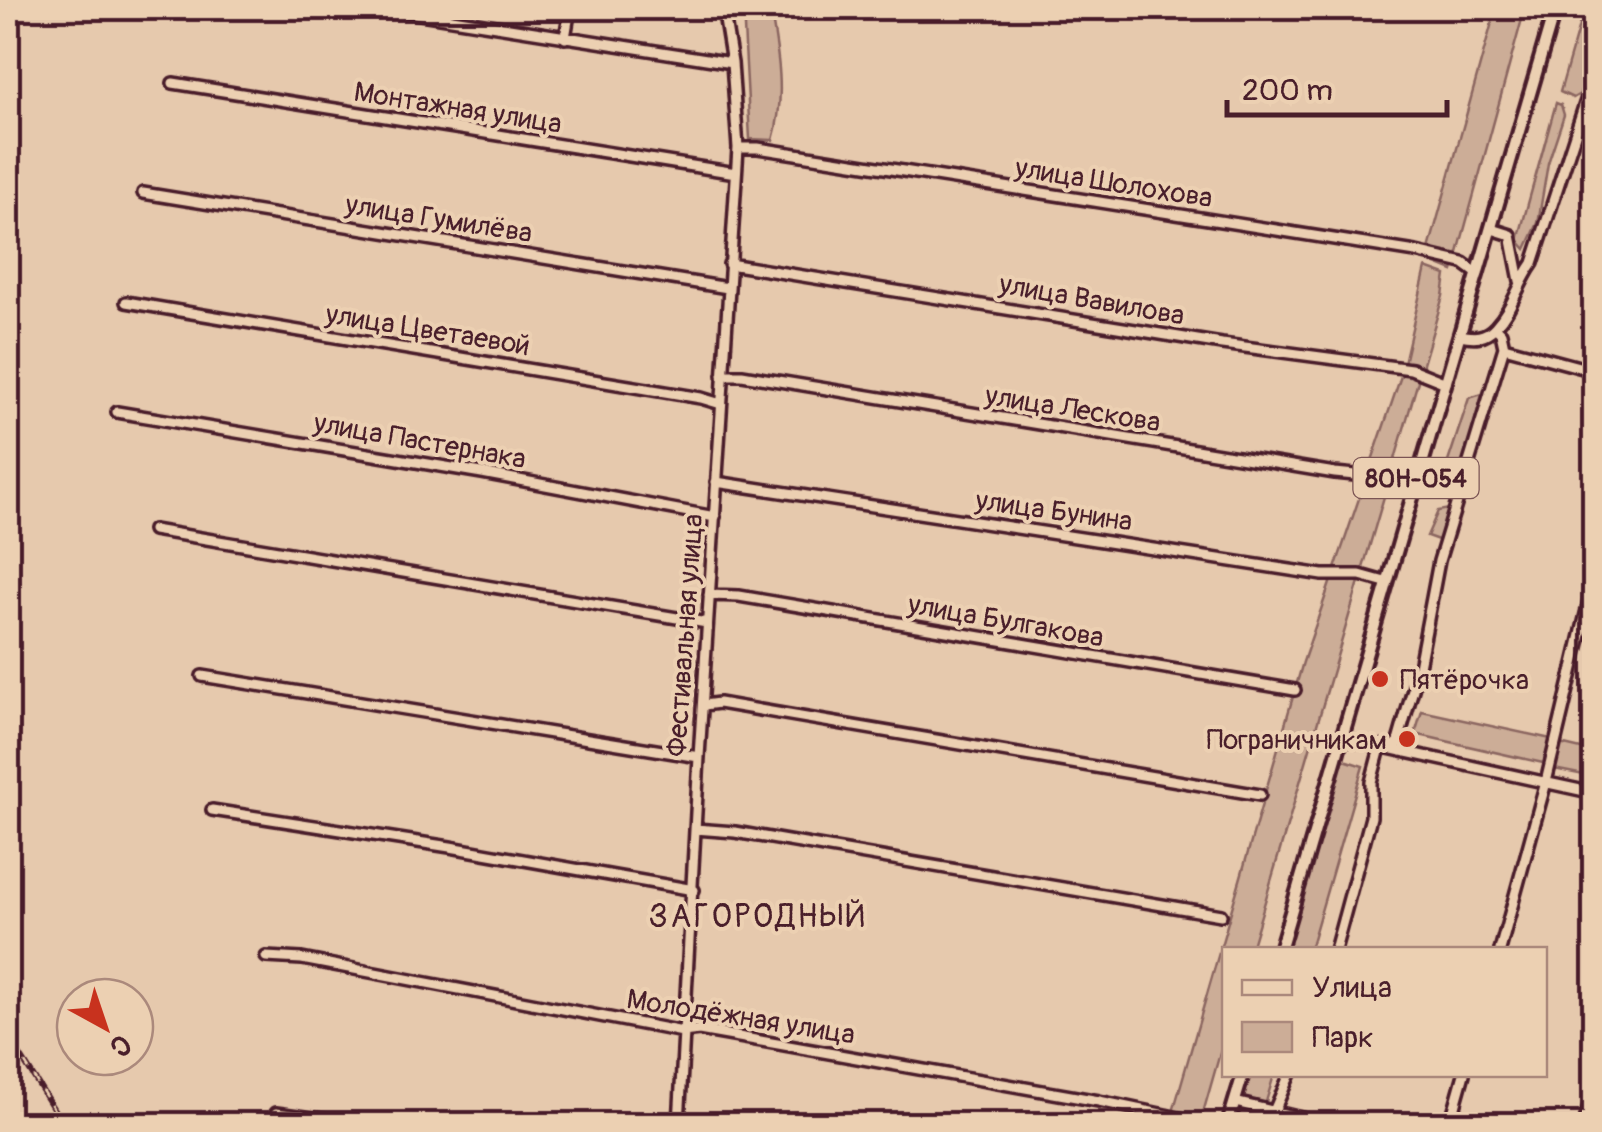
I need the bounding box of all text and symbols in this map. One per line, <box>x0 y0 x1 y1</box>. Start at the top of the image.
scale bar <box>1227 55 1447 117</box>
text: 200 m <box>1242 72 1333 109</box>
street label: Монтажная улица <box>351 75 564 142</box>
street label: улица Шолохова <box>1012 150 1215 216</box>
street label: улица Гумилёва <box>342 187 535 252</box>
street label: улица Вавилова <box>995 267 1187 334</box>
street label: улица Цветаевой <box>322 297 532 364</box>
street label: улица Лескова <box>982 378 1163 441</box>
street label: улица Пастернака <box>310 405 529 477</box>
road number: 80Н-054 <box>1354 458 1478 498</box>
street label: улица Бунина <box>972 483 1134 540</box>
street label: Фестивальная улица <box>660 513 711 758</box>
street label: улица Булгакова <box>904 587 1106 656</box>
place label: Пятёрочка <box>1400 663 1529 698</box>
marker: Пятёрочка <box>1369 668 1391 690</box>
place label: Пограничникам <box>1206 723 1387 758</box>
marker: Пограничникам <box>1396 728 1418 750</box>
district label: ЗАГОРОДНЫЙ <box>649 897 867 937</box>
legend <box>1222 947 1547 1077</box>
text: Улица <box>1312 969 1392 1006</box>
north arrow <box>55 977 155 1077</box>
street label: Молодёжная улица <box>624 982 857 1053</box>
text: Парк <box>1312 1019 1374 1056</box>
text: С <box>102 1026 138 1064</box>

